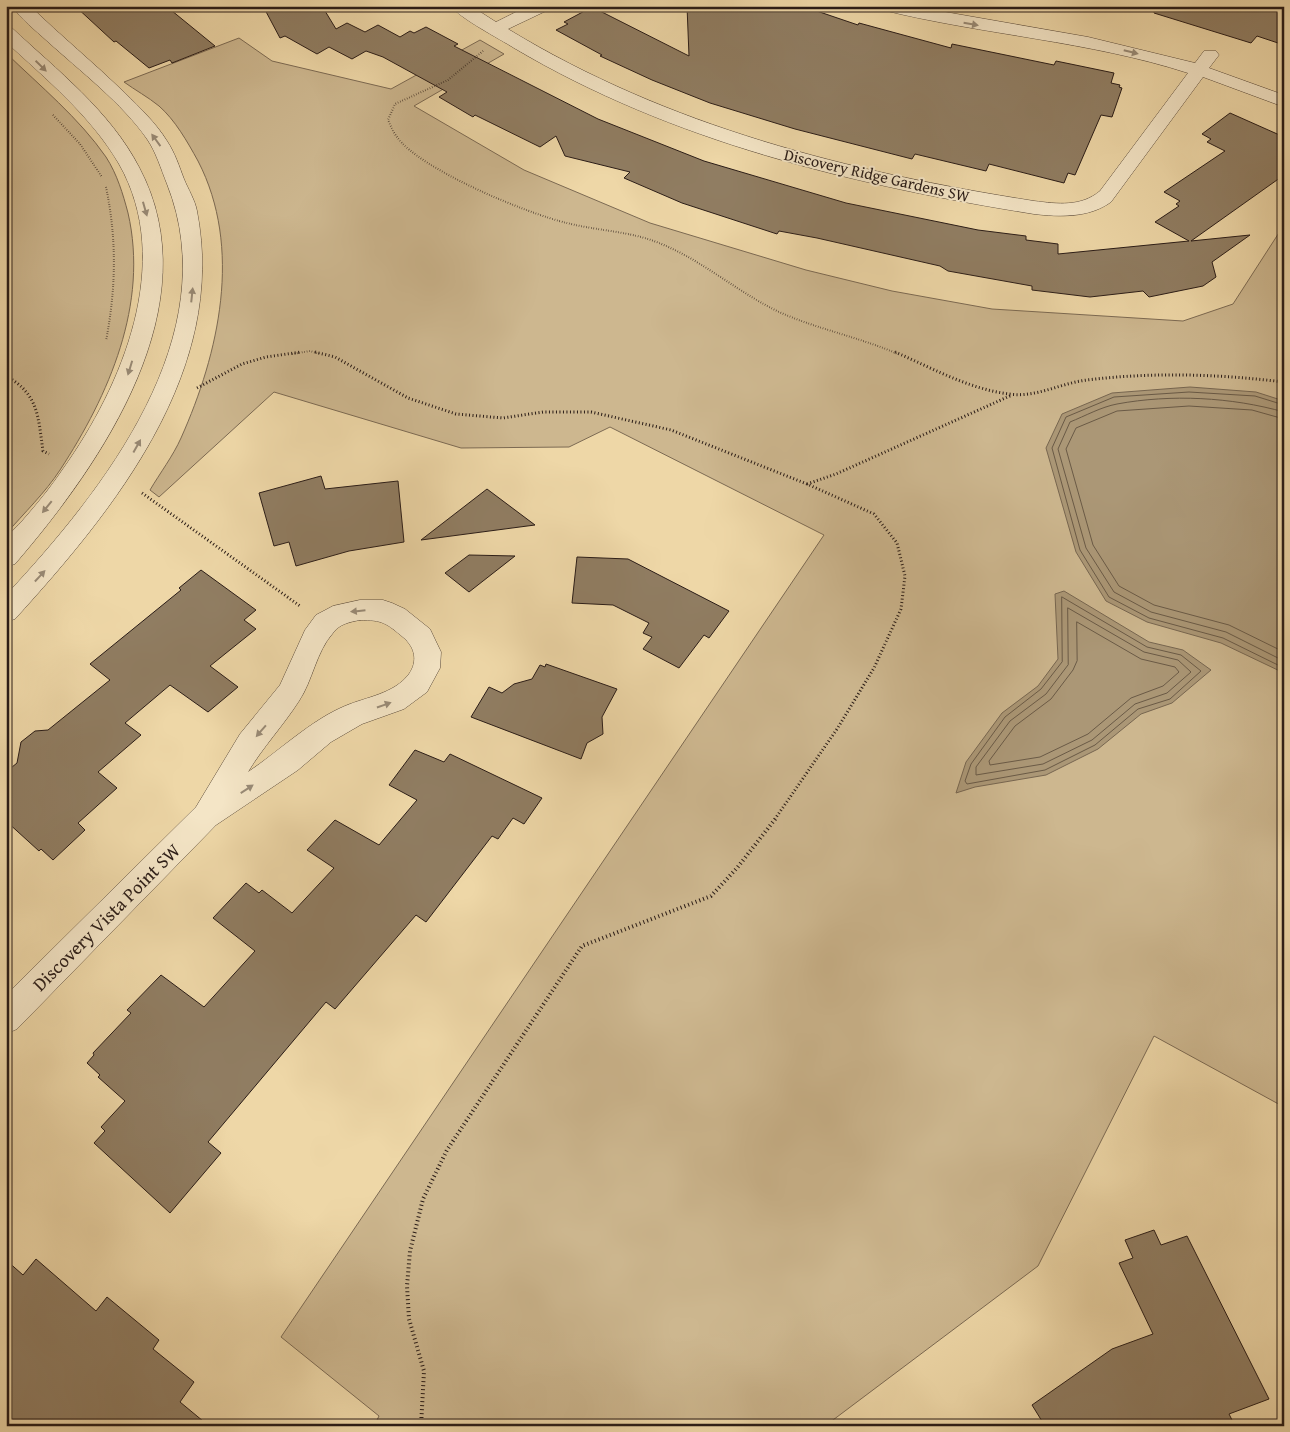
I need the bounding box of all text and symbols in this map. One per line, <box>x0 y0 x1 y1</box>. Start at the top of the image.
one-way arrow <box>964 20 980 28</box>
one-way arrow <box>1124 48 1139 56</box>
one-way arrow <box>35 60 47 72</box>
one-way arrow <box>151 134 162 147</box>
street label: Discovery Ridge Gardens SW <box>782 142 972 208</box>
one-way arrow <box>142 201 150 216</box>
one-way arrow <box>188 286 196 302</box>
one-way arrow <box>126 361 134 376</box>
one-way arrow <box>132 440 141 453</box>
one-way arrow <box>42 500 53 513</box>
one-way arrow <box>34 571 46 583</box>
one-way arrow <box>350 607 366 615</box>
one-way arrow <box>377 700 392 708</box>
one-way arrow <box>255 724 267 736</box>
one-way arrow <box>240 784 253 794</box>
street label: Discovery Vista Point SW <box>26 837 186 997</box>

